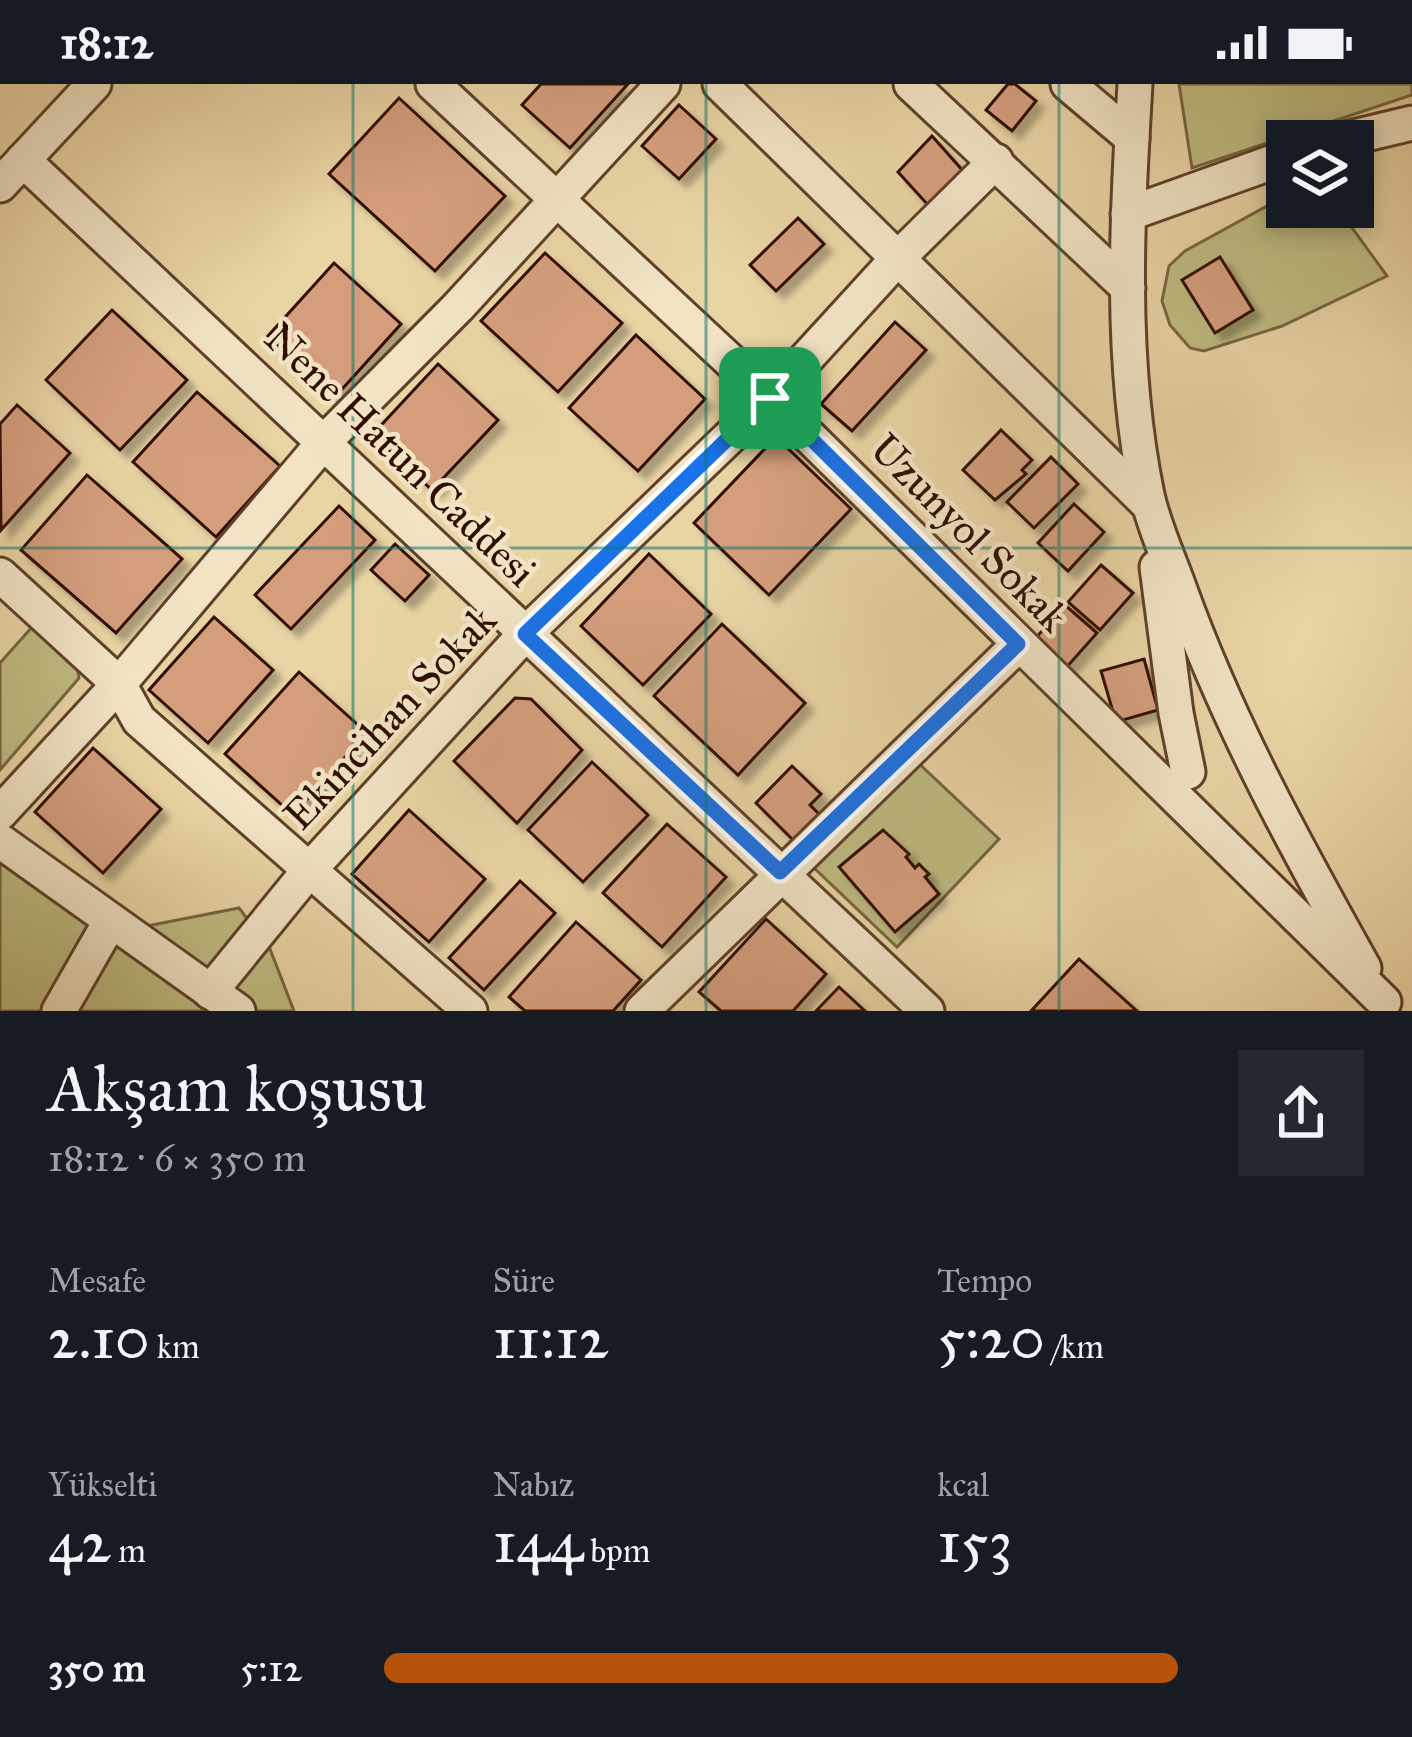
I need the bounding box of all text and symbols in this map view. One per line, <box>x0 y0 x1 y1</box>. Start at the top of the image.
text: 18:12 <box>60 15 153 70</box>
map controls <box>1266 120 1374 228</box>
button: layers <box>1266 120 1374 228</box>
street label: Nene Hatun Caddesi <box>254 312 547 598</box>
pin <box>719 347 821 449</box>
icon: arrive <box>737 365 803 431</box>
street label: Uzunyol Sokak <box>859 423 1080 643</box>
street label: Ekincihan Sokak <box>272 594 507 841</box>
text: Akşam koşusu <box>48 1048 427 1129</box>
button: share <box>1238 1050 1364 1176</box>
text: 18:12 · 6 × 350 m <box>48 1134 306 1182</box>
text: Mesafe <box>48 1261 146 1301</box>
text: Süre <box>493 1261 555 1301</box>
text: Tempo <box>937 1261 1032 1301</box>
text: 2.10 <box>48 1301 150 1374</box>
text: 11:12 <box>493 1301 608 1374</box>
text: 5:20 <box>937 1301 1045 1374</box>
text: km <box>150 1327 200 1367</box>
text: /km <box>1045 1327 1104 1367</box>
text: Yükselti <box>48 1465 157 1505</box>
text: Nabız <box>493 1465 574 1505</box>
text: kcal <box>937 1465 989 1505</box>
text: 42 <box>48 1505 111 1578</box>
text: 144 <box>493 1505 583 1578</box>
text: 153 <box>937 1505 1012 1578</box>
text: m <box>111 1531 146 1571</box>
text: bpm <box>583 1531 650 1571</box>
text: 350 m <box>48 1644 146 1692</box>
text: 5:12 <box>240 1644 303 1692</box>

